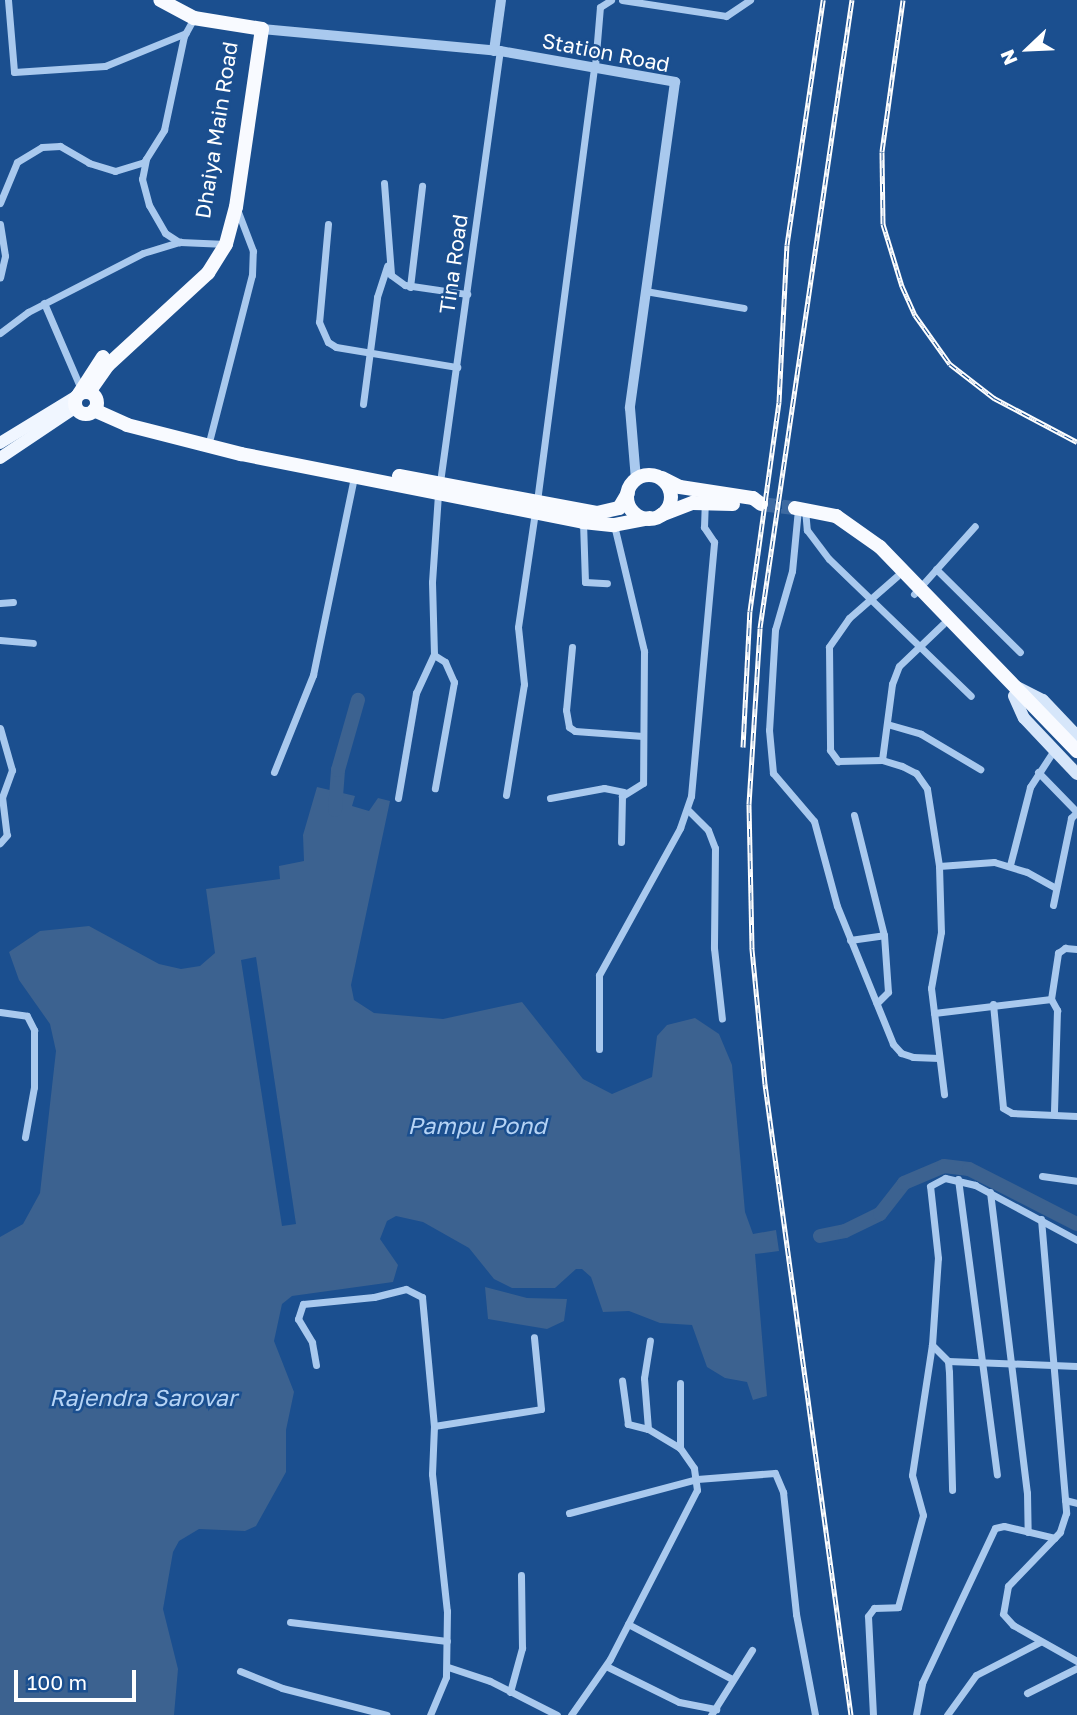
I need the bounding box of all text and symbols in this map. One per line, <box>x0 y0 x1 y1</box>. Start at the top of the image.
north arrow <box>993 14 1063 84</box>
street label: Station Road <box>540 27 672 77</box>
street label: Dhaiya Main Road <box>190 40 242 220</box>
text: N <box>995 46 1022 69</box>
street label: Tina Road <box>434 213 472 315</box>
water label: Pampu Pond <box>408 1111 546 1139</box>
water label: Rajendra Sarovar <box>49 1383 237 1411</box>
scale bar <box>18 1656 140 1700</box>
text: 100 m <box>27 1669 87 1695</box>

